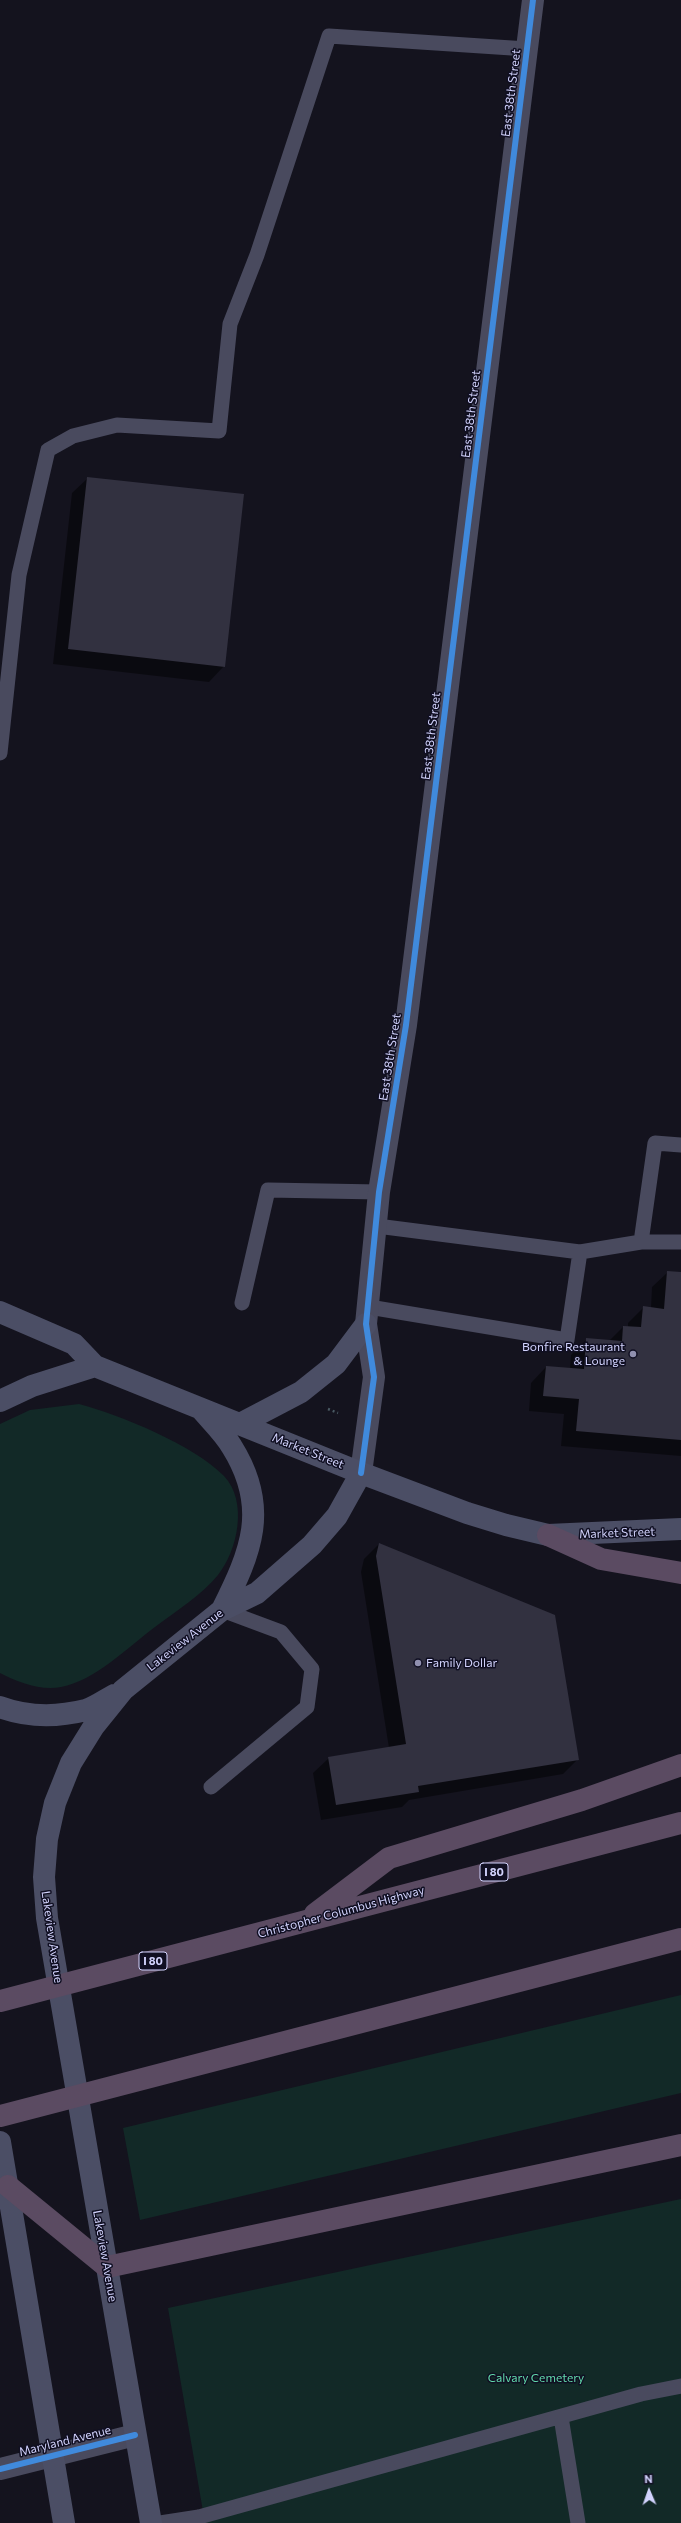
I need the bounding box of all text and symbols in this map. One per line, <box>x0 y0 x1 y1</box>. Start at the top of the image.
street label: East 38th Street <box>498 48 524 138</box>
street label: East 38th Street <box>458 369 484 459</box>
street label: East 38th Street <box>418 691 444 781</box>
street label: East 38th Street <box>376 1012 404 1102</box>
place label: Bonfire Restaurant & Lounge <box>522 1340 625 1368</box>
marker: Bonfire Restaurant & Lounge <box>628 1349 638 1359</box>
street label: Market Street <box>270 1430 346 1472</box>
street label: Market Street <box>579 1524 655 1542</box>
street label: Lakeview Avenue <box>144 1606 226 1674</box>
place label: Family Dollar <box>426 1656 497 1670</box>
marker: Family Dollar <box>413 1658 423 1668</box>
road number: I 80 <box>480 1863 508 1881</box>
street label: Christopher Columbus Highway <box>256 1883 426 1941</box>
street label: Lakeview Avenue <box>38 1890 66 1984</box>
road number: I 80 <box>139 1952 167 1970</box>
street label: Lakeview Avenue <box>90 2209 120 2303</box>
park label: Calvary Cemetery <box>488 2371 584 2385</box>
street label: Maryland Avenue <box>18 2423 112 2459</box>
north arrow <box>629 2471 669 2511</box>
text: N <box>644 2472 653 2485</box>

